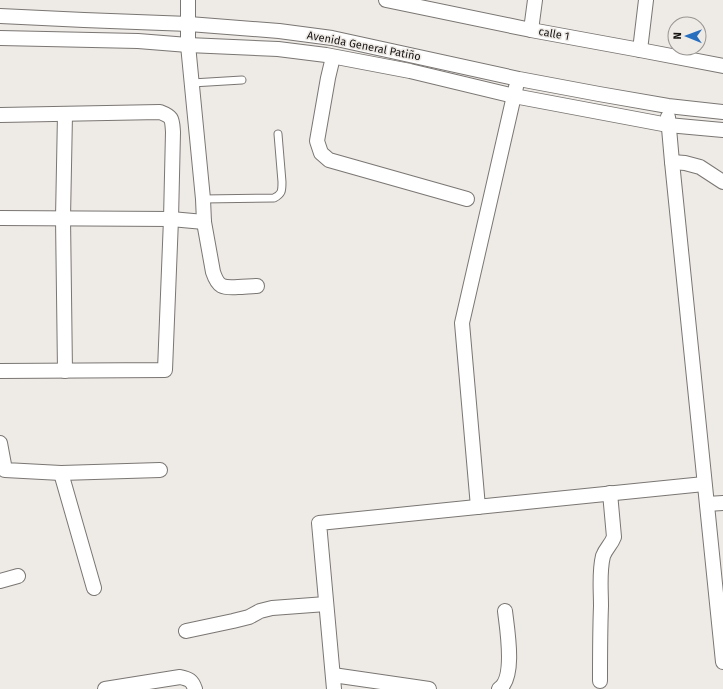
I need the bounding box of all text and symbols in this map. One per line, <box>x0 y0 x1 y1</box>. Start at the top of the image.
north arrow <box>667 16 707 56</box>
street label: calle 1 <box>538 25 570 43</box>
street label: Avenida General Patiño <box>306 29 422 63</box>
text: N <box>671 32 684 40</box>

